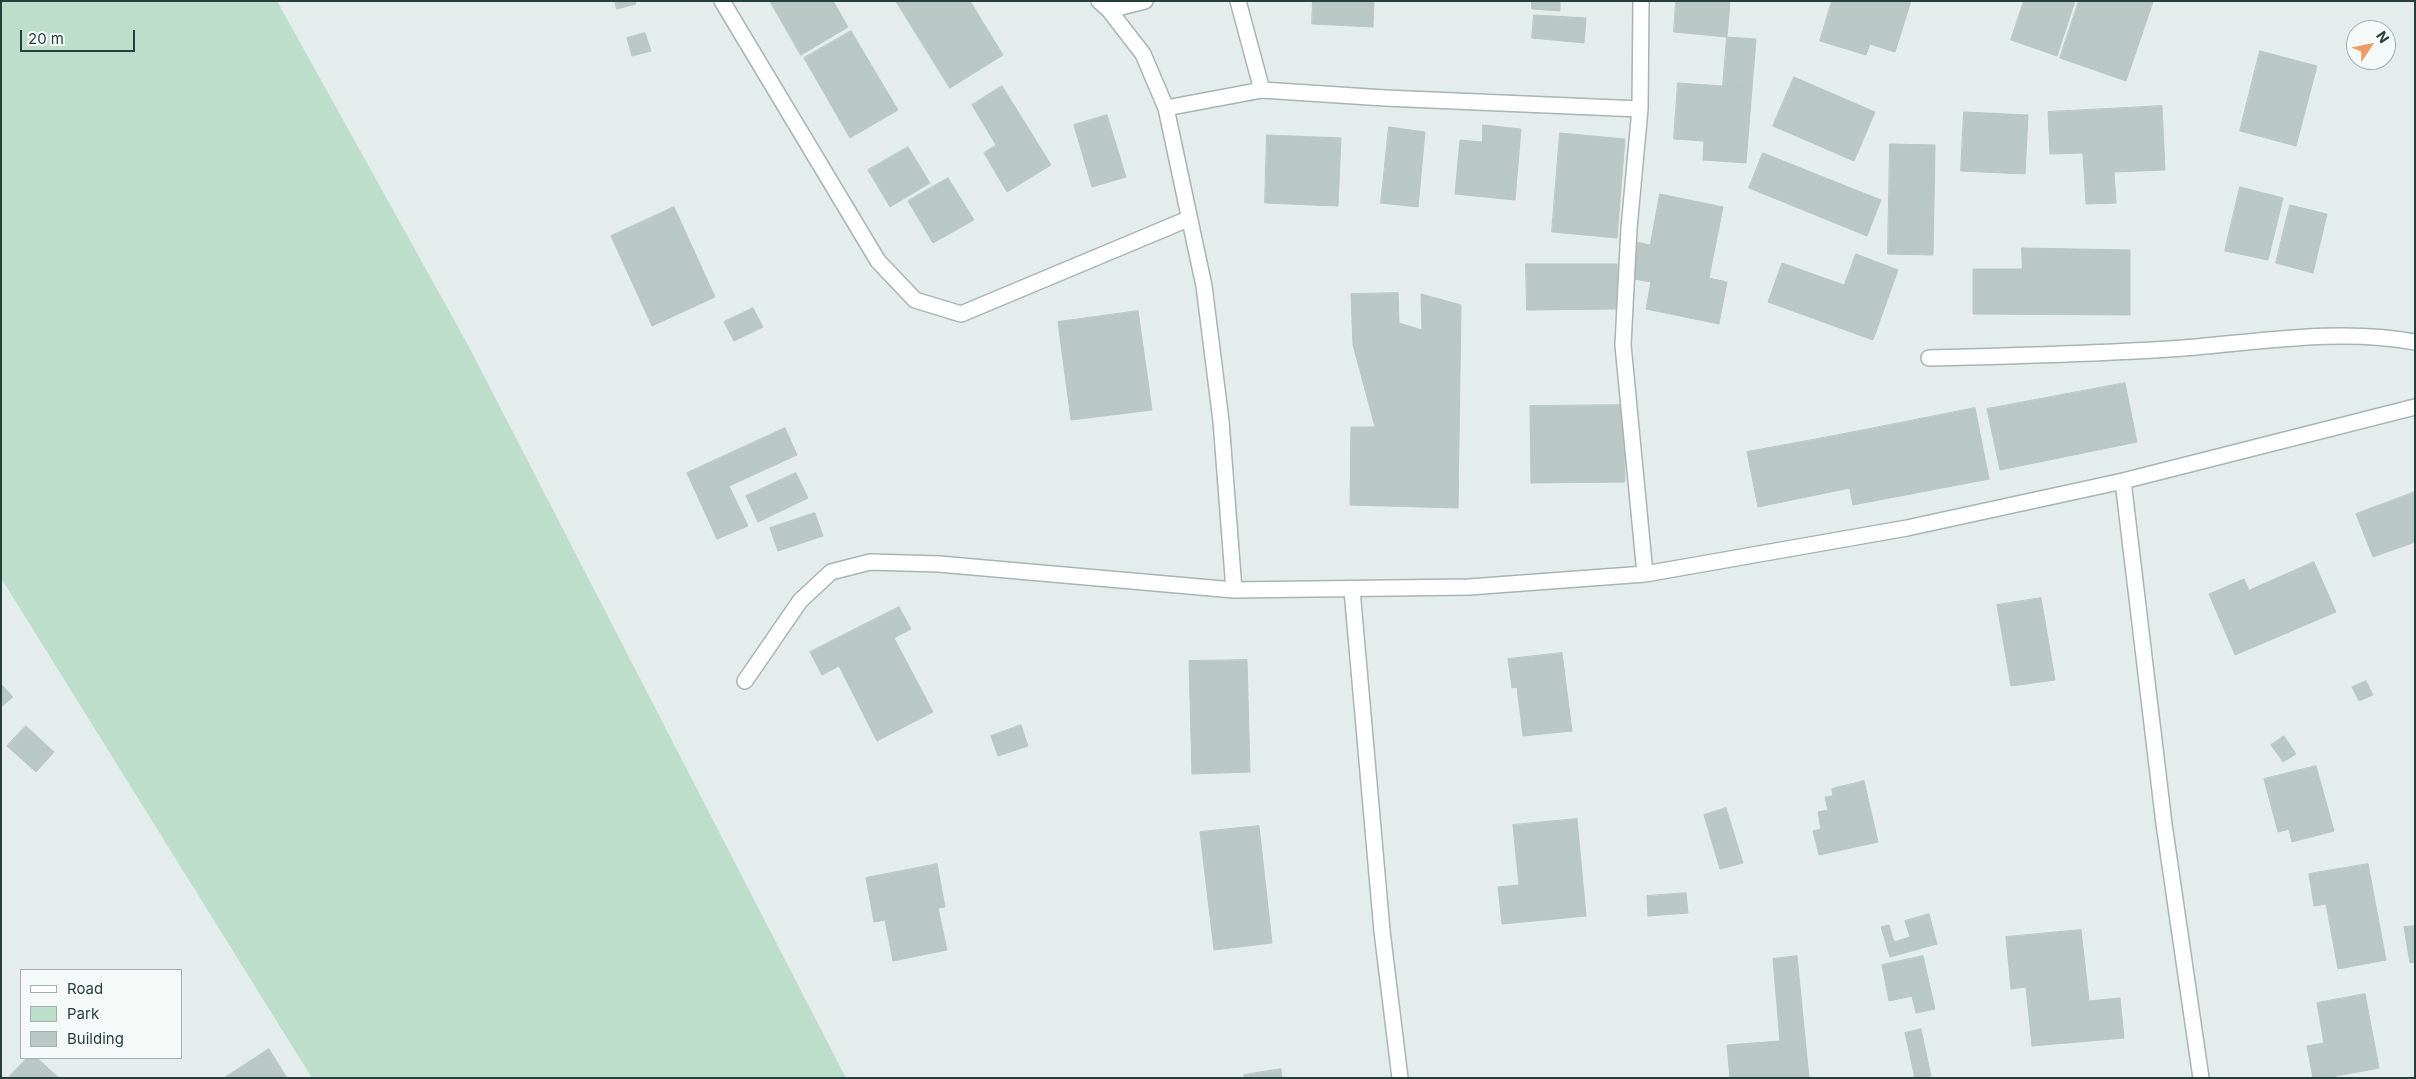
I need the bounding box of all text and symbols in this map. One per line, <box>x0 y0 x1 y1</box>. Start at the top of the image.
scale bar <box>22 20 138 52</box>
north arrow <box>2346 20 2396 70</box>
text: N <box>2373 28 2393 46</box>
text: 20 m <box>28 29 64 48</box>
legend <box>20 969 182 1059</box>
text: Road <box>67 979 103 998</box>
text: Park <box>67 1004 99 1023</box>
text: Building <box>67 1029 124 1048</box>

